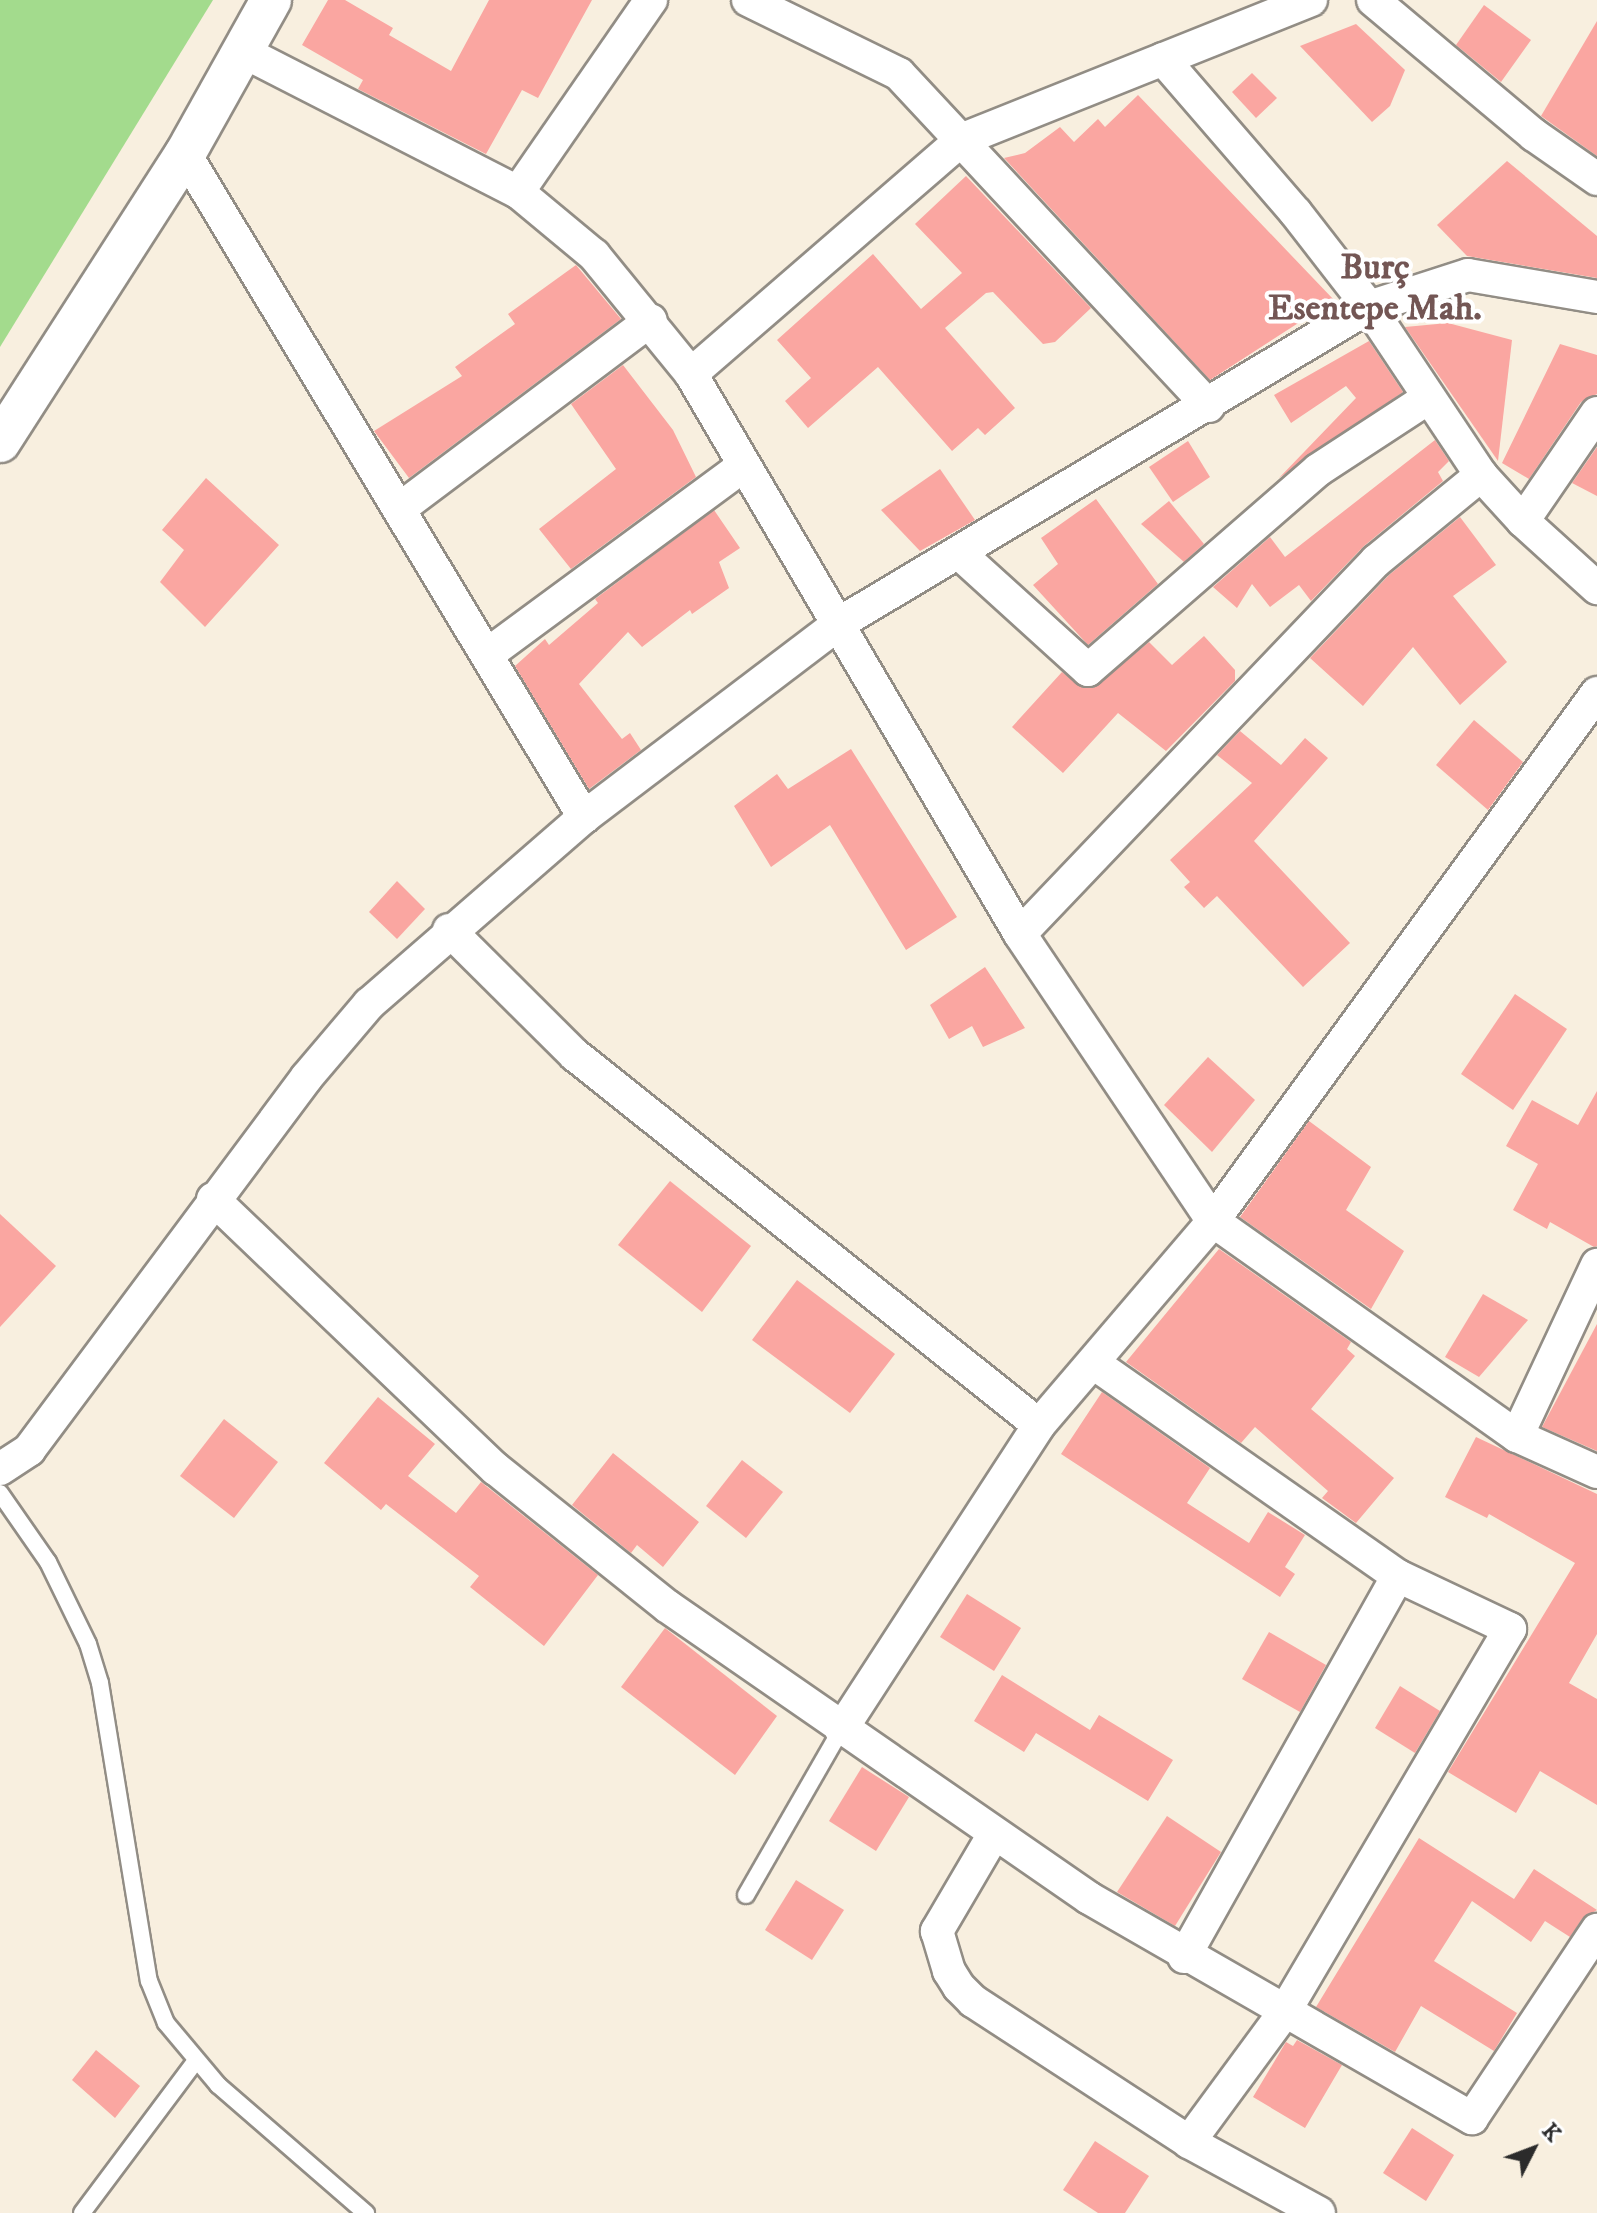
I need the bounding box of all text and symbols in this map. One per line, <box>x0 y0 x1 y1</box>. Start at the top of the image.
district label: Burç Esentepe Mah. <box>1268 245 1482 330</box>
north arrow <box>1493 2109 1573 2189</box>
text: K <box>1536 2118 1566 2147</box>

